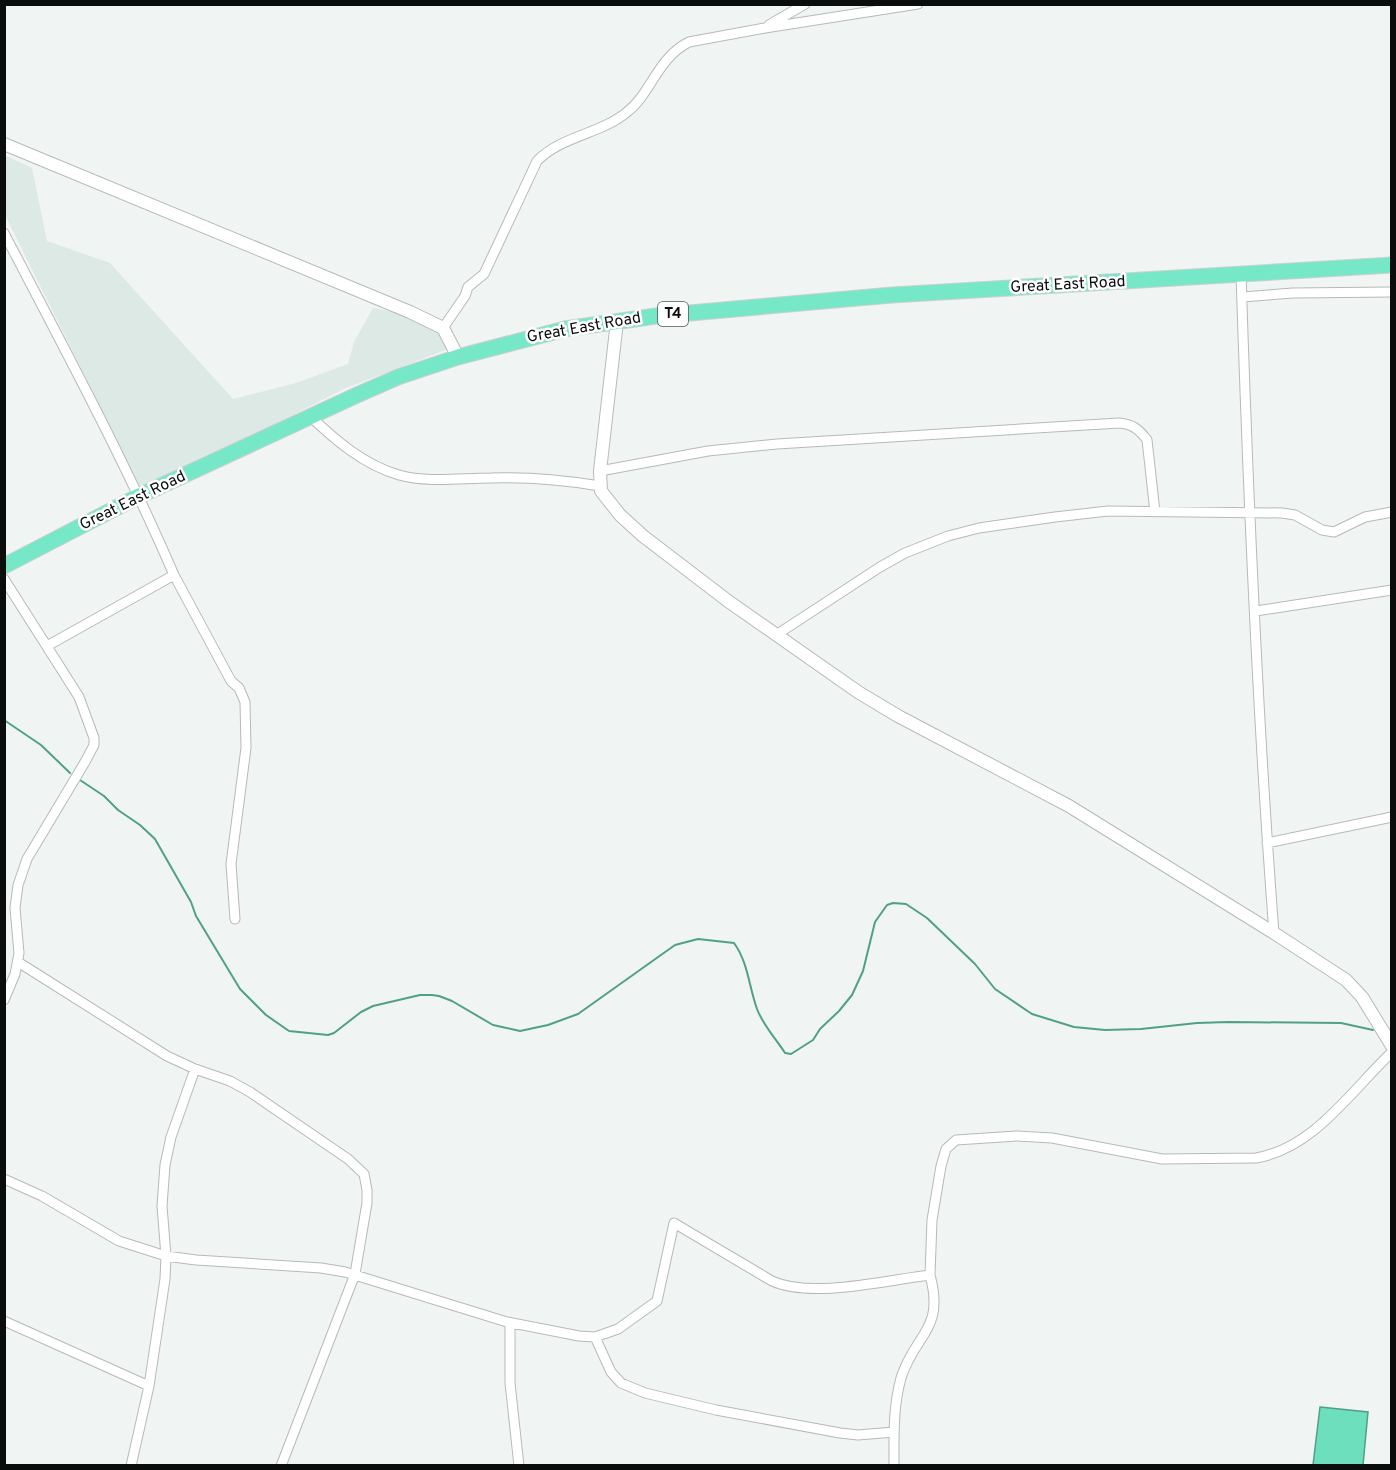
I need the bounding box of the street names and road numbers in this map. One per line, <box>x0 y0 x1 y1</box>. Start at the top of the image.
street label: Great East Road <box>1010 272 1126 298</box>
road number: T4 <box>658 302 688 326</box>
street label: Great East Road <box>525 308 643 348</box>
street label: Great East Road <box>77 467 189 535</box>

